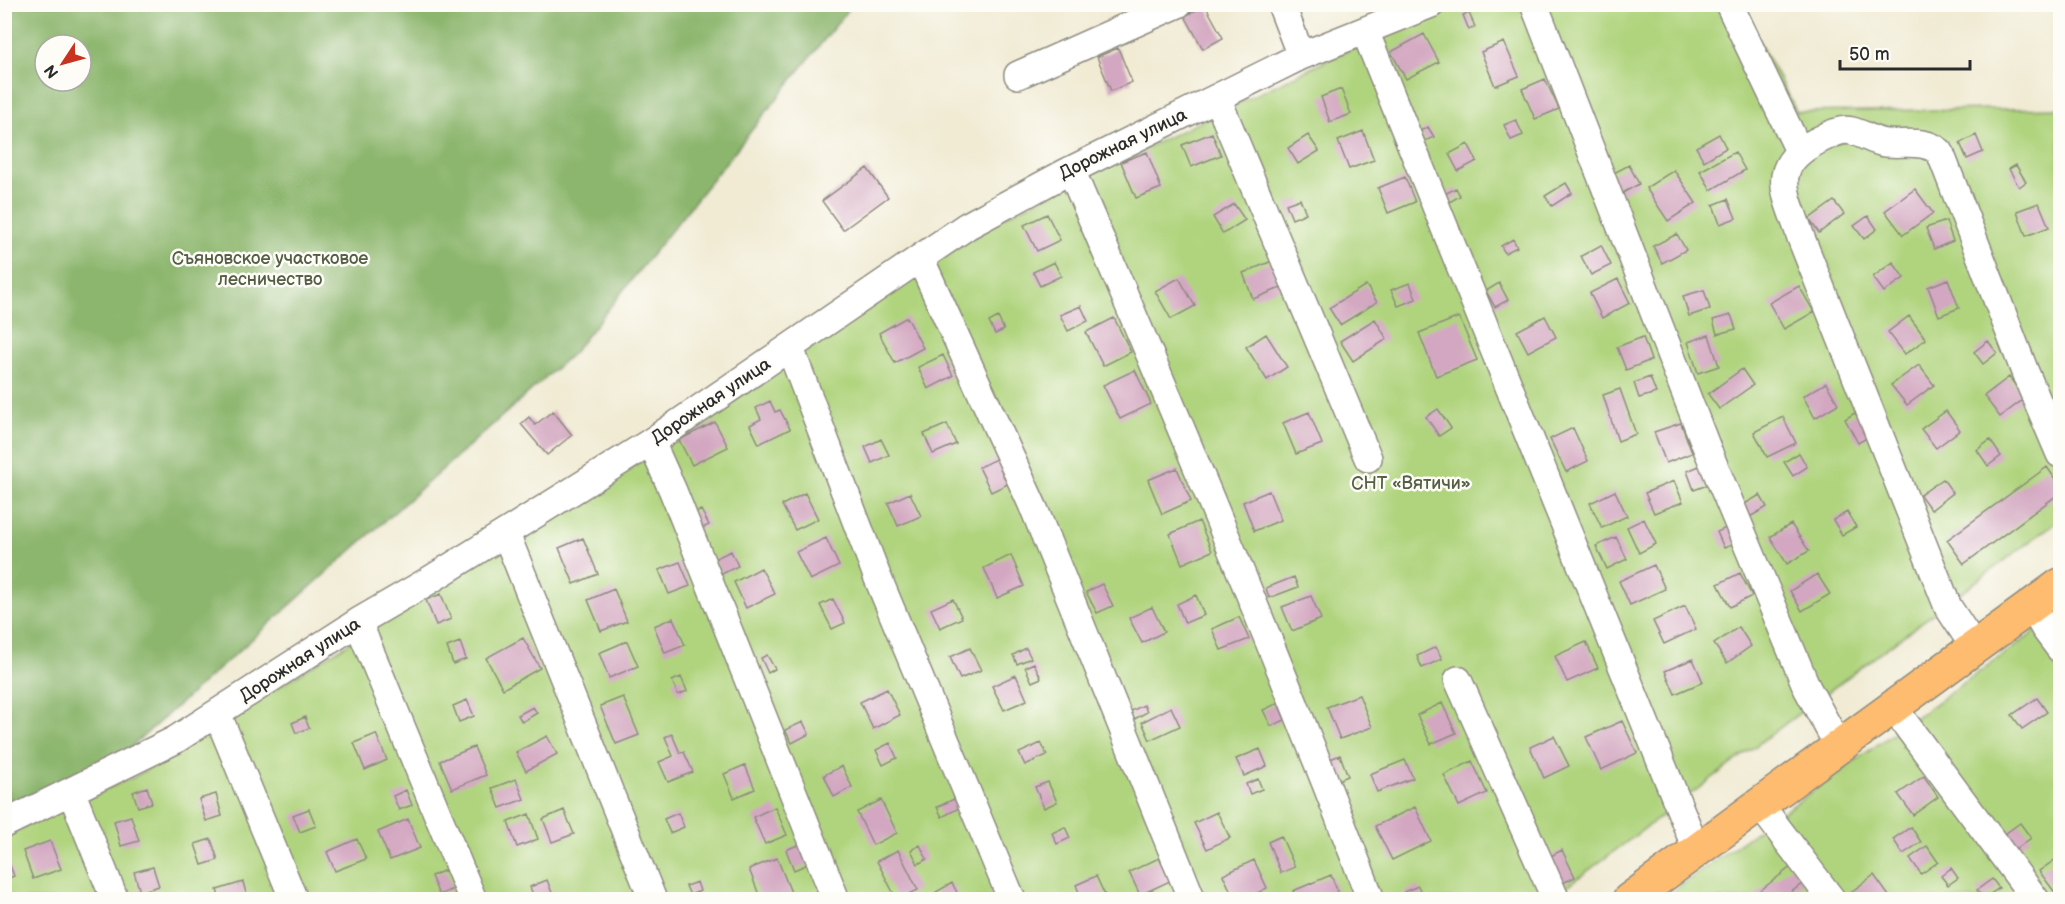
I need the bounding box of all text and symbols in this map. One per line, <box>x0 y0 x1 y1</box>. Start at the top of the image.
north arrow <box>33 33 93 93</box>
scale bar <box>1840 33 1970 71</box>
text: 50 m <box>1849 44 1890 65</box>
text: N <box>41 60 63 81</box>
street label: Дорожная улица <box>1056 104 1191 184</box>
park label: Съяновское участковое лесничество <box>172 248 368 290</box>
street label: Дорожная улица <box>647 353 775 449</box>
park label: СНТ «Вятичи» <box>1351 473 1471 494</box>
street label: Дорожная улица <box>236 613 364 707</box>

